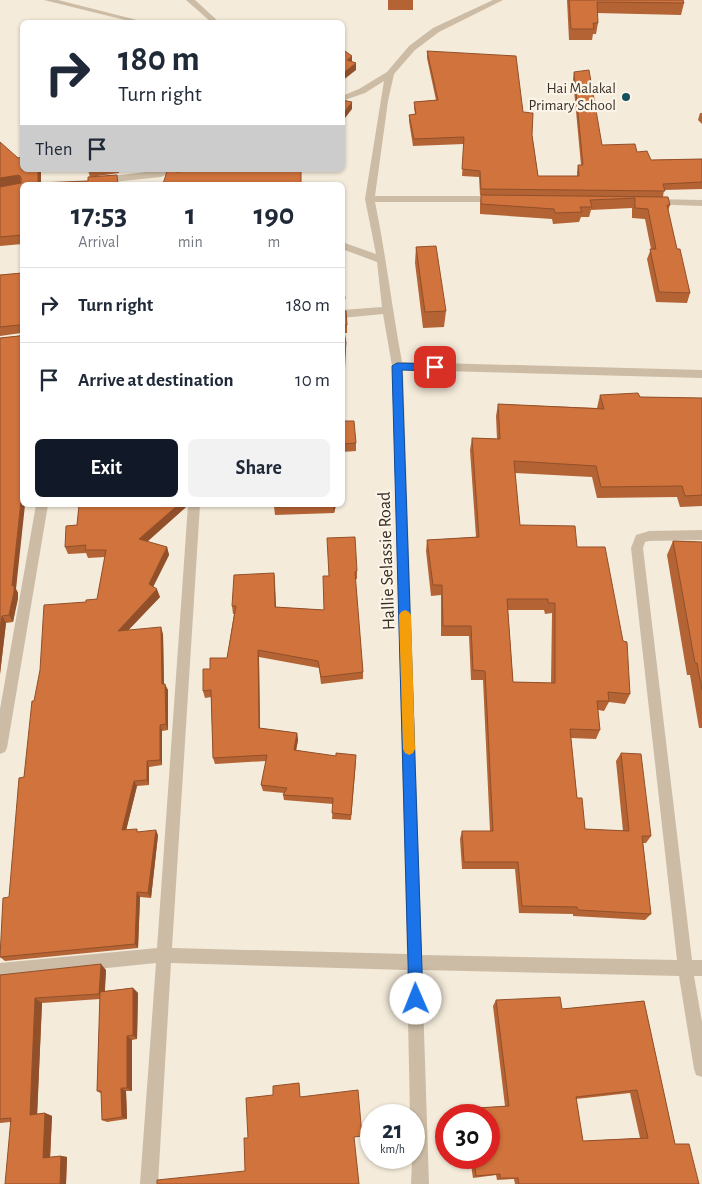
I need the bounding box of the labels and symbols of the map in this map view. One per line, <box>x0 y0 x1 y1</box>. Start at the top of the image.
place label: Hai Malakal Primary School <box>528 81 616 113</box>
marker: Hai Malakal Primary School <box>620 91 632 103</box>
pin <box>414 346 456 388</box>
street label: Hallie Selassie Road <box>376 491 398 631</box>
position arrow <box>389 972 441 1024</box>
speed limit sign: 30 <box>435 1104 500 1169</box>

